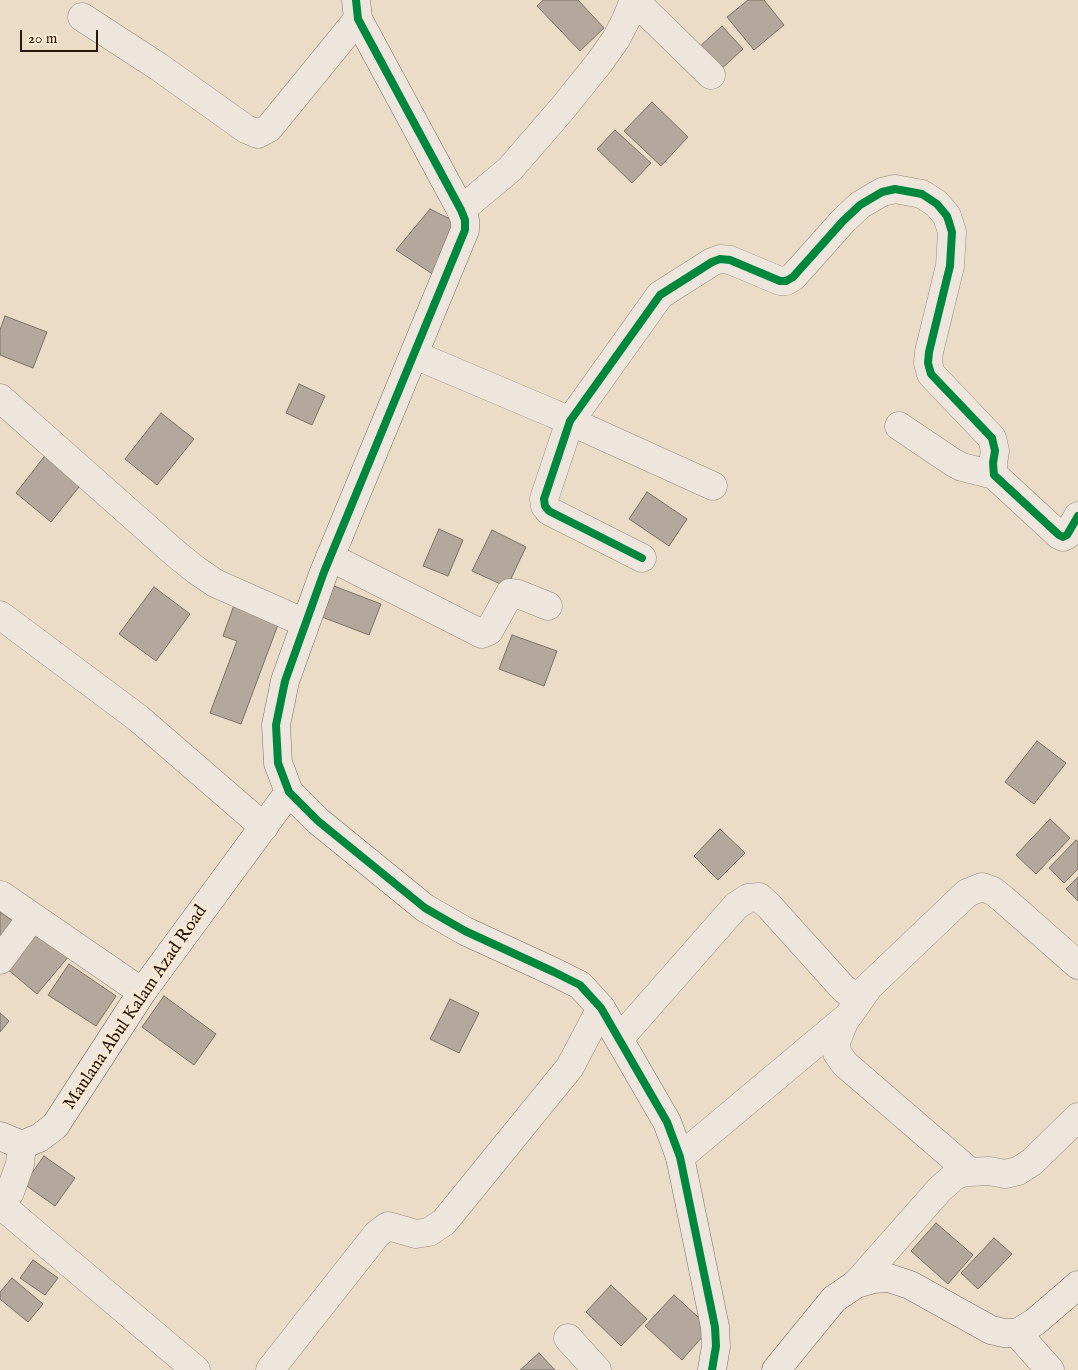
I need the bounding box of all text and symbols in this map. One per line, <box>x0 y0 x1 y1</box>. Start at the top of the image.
scale bar <box>22 20 100 52</box>
text: 20 m <box>28 29 57 48</box>
street label: Maulana Abul Kalam Azad Road <box>59 902 213 1114</box>

